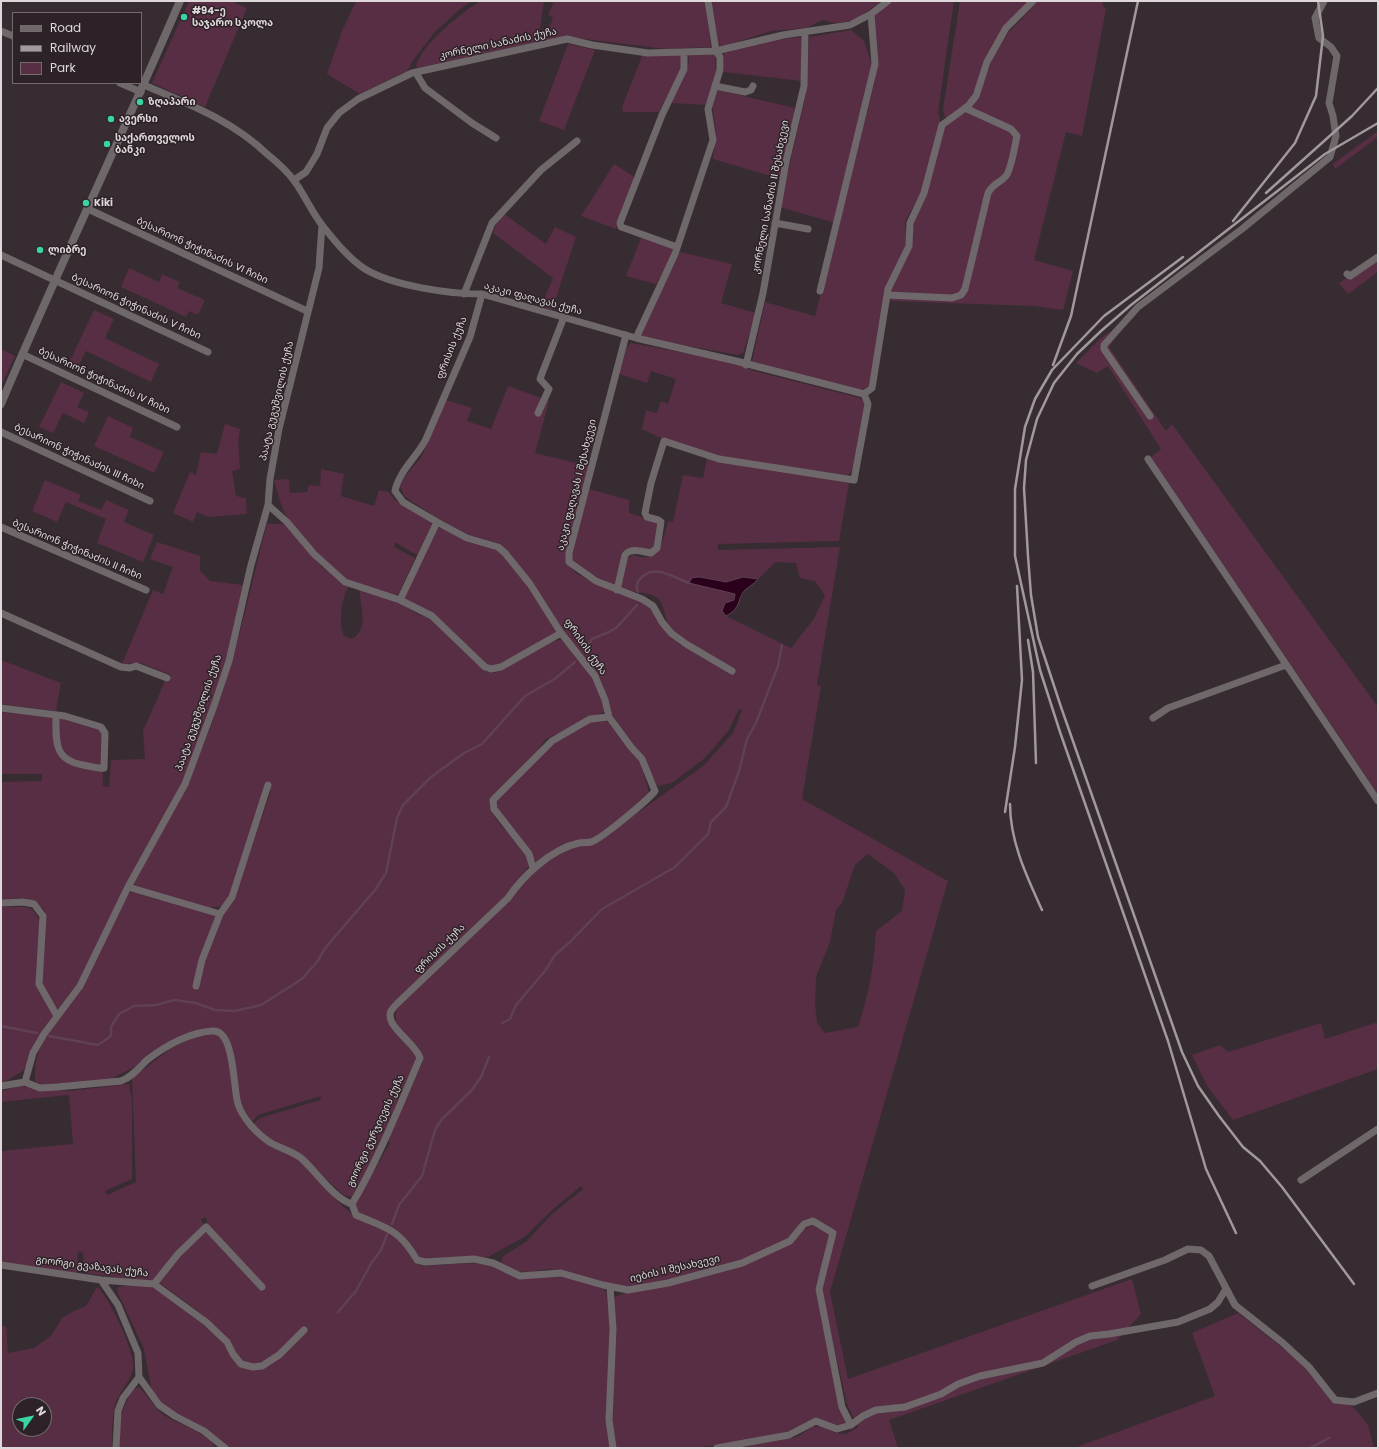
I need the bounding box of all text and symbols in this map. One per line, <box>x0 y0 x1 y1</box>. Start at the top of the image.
place label: #94-ე საჯარო სკოლა <box>192 5 273 28</box>
legend <box>12 12 142 84</box>
marker: #94-ე საჯარო სკოლა <box>179 12 189 22</box>
text: Road <box>50 19 81 36</box>
street label: კორნელი სანაძის ქუჩა <box>438 26 558 62</box>
text: Railway <box>50 39 96 56</box>
text: Park <box>50 59 76 76</box>
place label: ზღაპარი <box>148 96 195 108</box>
marker: ზღაპარი <box>135 97 145 107</box>
place label: ავერსი <box>119 113 158 125</box>
marker: ავერსი <box>106 114 116 124</box>
street label: კორნელი სანაძის II შესახვევი <box>750 119 792 275</box>
place label: საქართველოს ბანკი <box>115 132 195 156</box>
marker: საქართველოს ბანკი <box>102 139 112 149</box>
place label: Kiki <box>94 197 113 209</box>
marker: Kiki <box>81 198 91 208</box>
street label: ბესარიონ ჭიჭინაძის VI ჩიხი <box>134 215 270 287</box>
place label: ლიბრე <box>48 244 86 256</box>
marker: ლიბრე <box>35 245 45 255</box>
street label: ბესარიონ ჭიჭინაძის V ჩიხი <box>69 272 203 342</box>
street label: აკაკი ფაღავას ქუჩა <box>483 280 583 318</box>
street label: ფრისის ქუჩა <box>434 315 470 381</box>
street label: პაატა გუგუშვილის ქუჩა <box>257 340 297 462</box>
street label: ბესარიონ ჭიჭინაძის IV ჩიხი <box>36 345 172 417</box>
street label: აკაკი ფაღავას I შესახვევი <box>555 418 599 552</box>
street label: ბესარიონ ჭიჭინაძის III ჩიხი <box>12 422 146 492</box>
street label: ბესარიონ ჭიჭინაძის II ჩიხი <box>10 517 144 583</box>
street label: ფრისის ქუჩა <box>561 616 609 678</box>
street label: პაატა გუგუშვილის ქუჩა <box>173 653 225 773</box>
street label: ფრისის ქუჩა <box>412 922 468 976</box>
street label: გიორგი გურჯიევის ქუჩა <box>345 1073 407 1189</box>
street label: იების II შესახვევი <box>629 1253 721 1285</box>
street label: გიორგი გვაზავას ქუჩა <box>35 1254 149 1280</box>
north arrow <box>12 1397 52 1437</box>
text: N <box>32 1403 50 1419</box>

